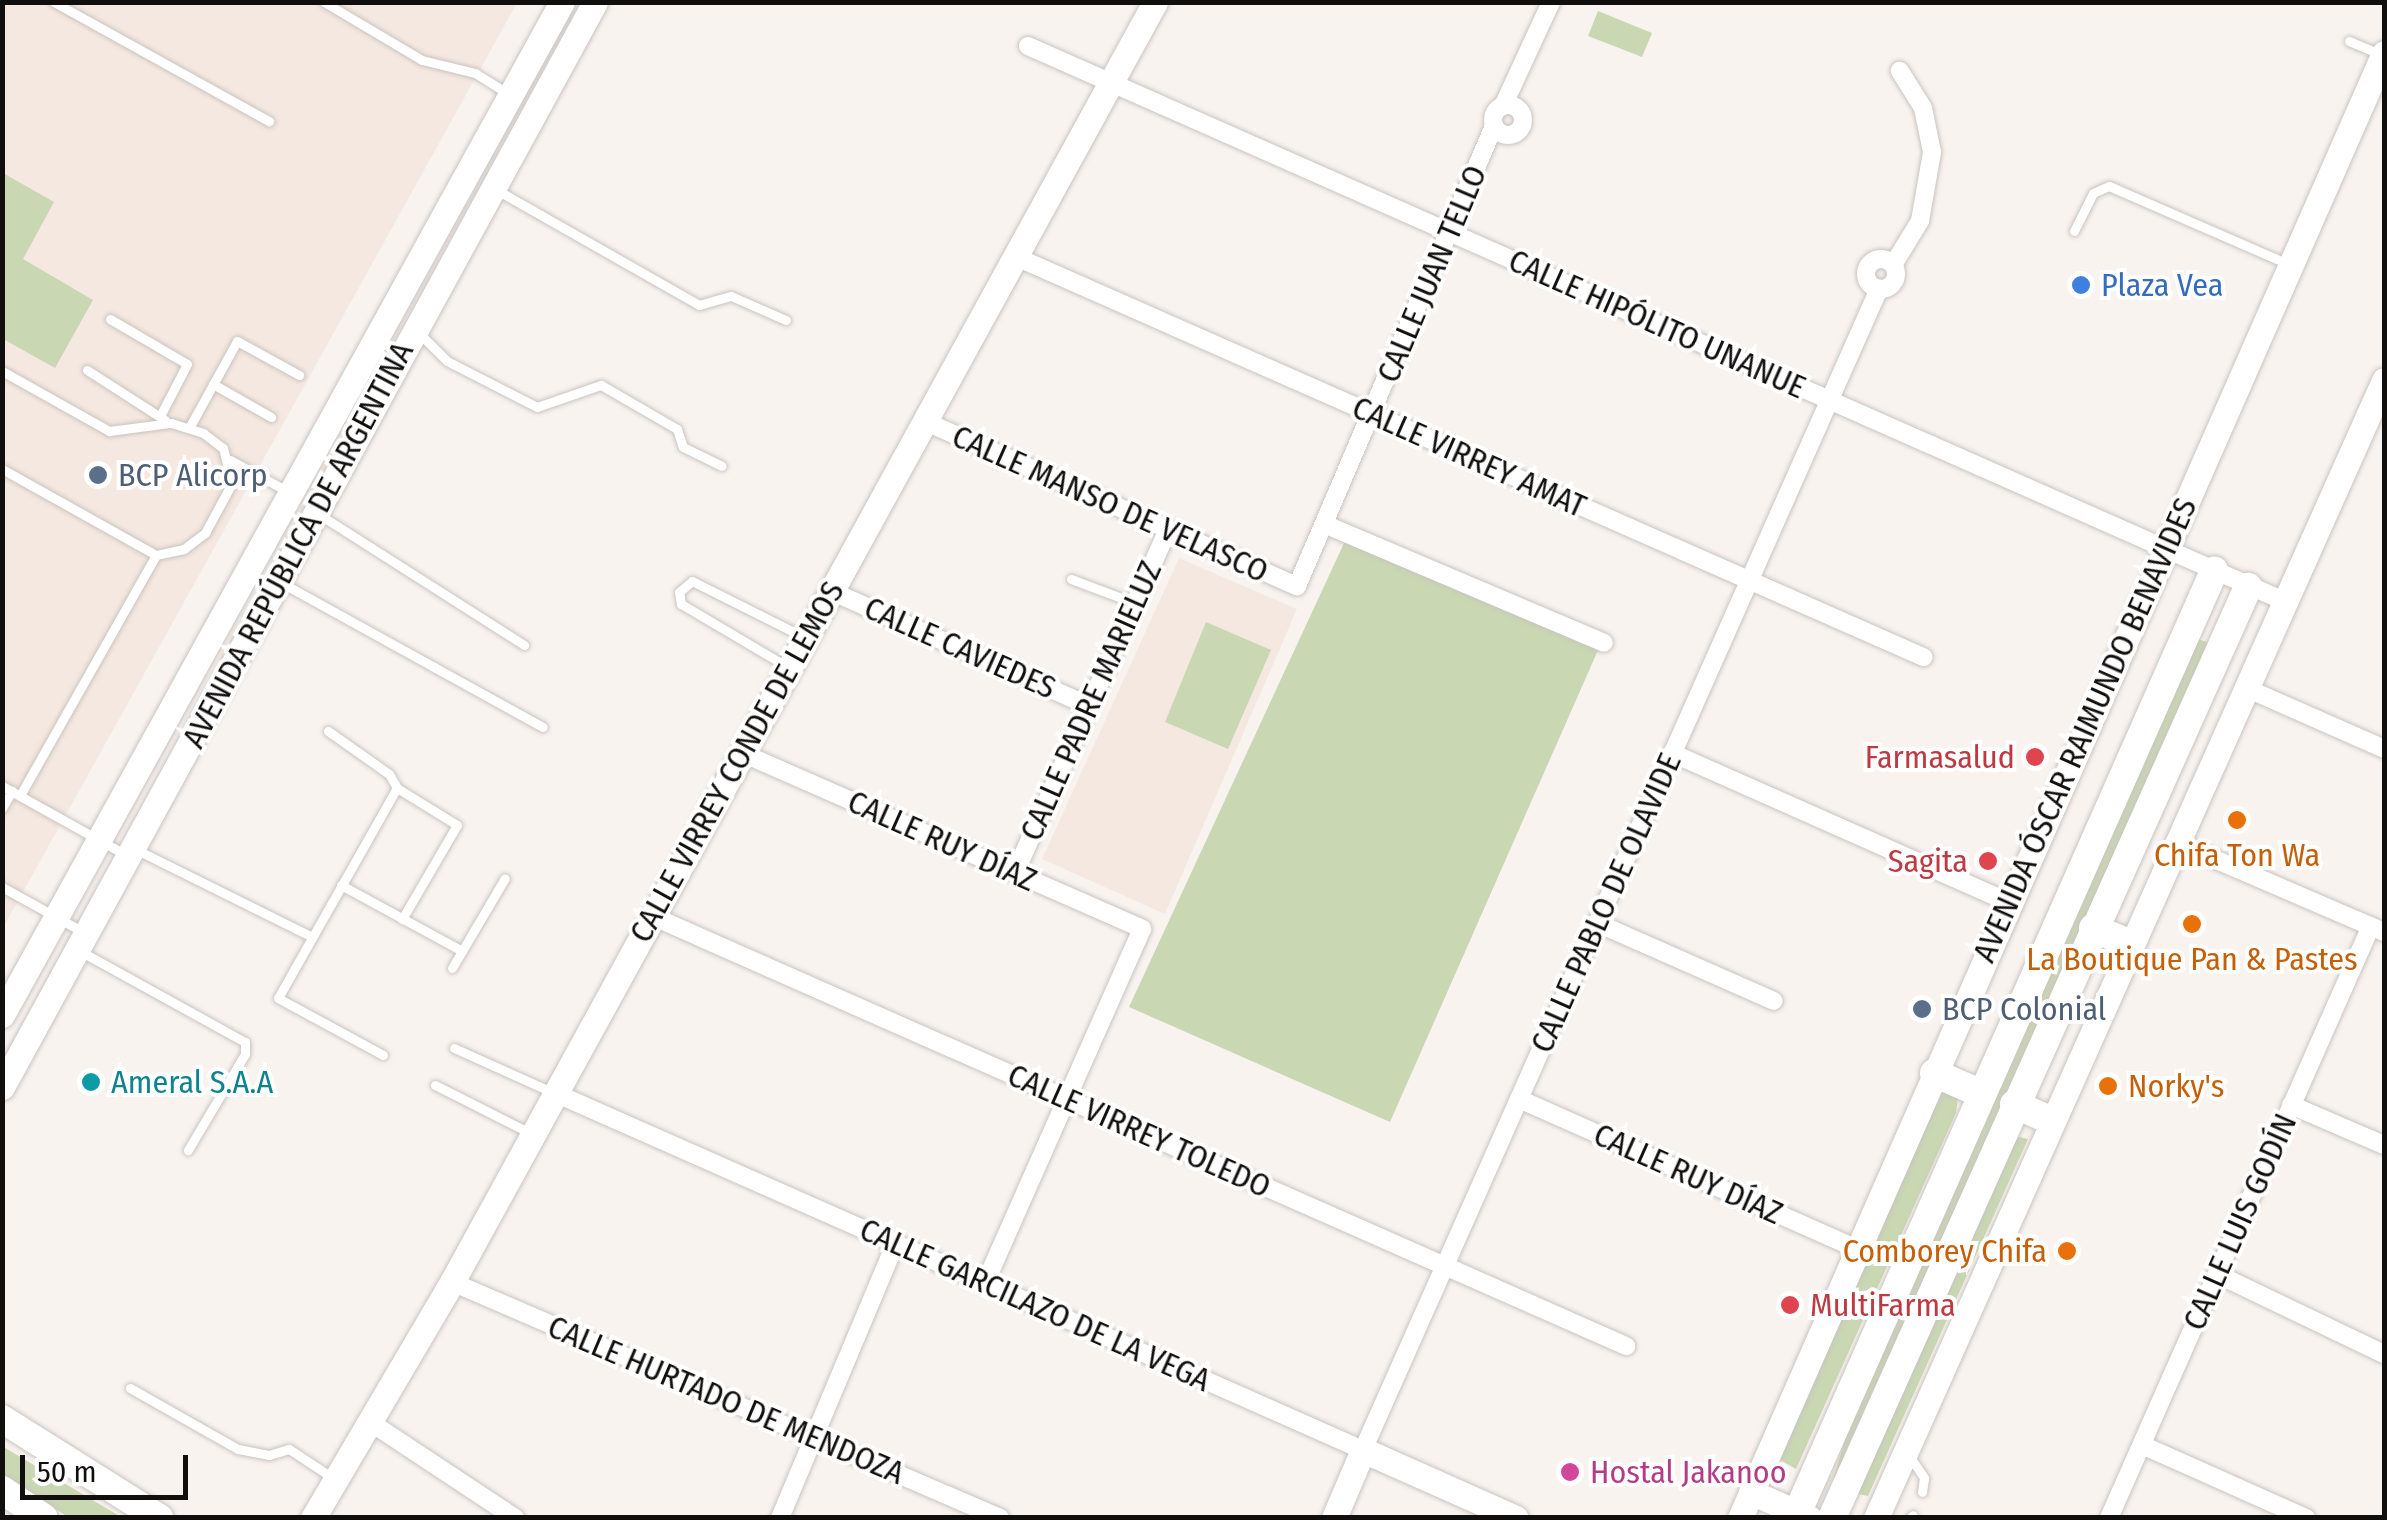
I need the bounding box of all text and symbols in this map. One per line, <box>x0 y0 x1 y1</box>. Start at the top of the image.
street label: CALLE JUAN TELLO <box>1369 160 1495 388</box>
street label: CALLE HIPÓLITO UNANUE <box>1503 241 1811 407</box>
place label: Plaza Vea <box>2101 266 2224 304</box>
marker: Plaza Vea <box>2070 274 2092 296</box>
street label: AVENIDA REPÚBLICA DE ARGENTINA <box>174 336 422 754</box>
street label: CALLE VIRREY AMAT <box>1346 388 1592 526</box>
street label: CALLE MANSO DE VELASCO <box>946 417 1274 591</box>
place label: BCP Alicorp <box>118 456 267 494</box>
marker: BCP Alicorp <box>87 464 109 486</box>
street label: AVENIDA ÓSCAR RAIMUNDO BENAVIDES <box>1965 492 2205 968</box>
street label: CALLE PADRE MARIELUZ <box>1012 555 1170 847</box>
street label: CALLE VIRREY CONDE DE LEMOS <box>622 575 852 949</box>
street label: CALLE CAVIEDES <box>858 589 1062 707</box>
place label: Farmasalud <box>1865 738 2015 776</box>
marker: Farmasalud <box>2024 746 2046 768</box>
street label: CALLE PABLO DE OLAVIDE <box>1523 747 1689 1059</box>
street label: CALLE RUY DÍAZ <box>842 782 1042 900</box>
marker: Chifa Ton Wa <box>2226 809 2248 831</box>
place label: Chifa Ton Wa <box>2154 836 2320 874</box>
place label: Sagita <box>1888 842 1968 880</box>
marker: Sagita <box>1977 850 1999 872</box>
marker: La Boutique Pan & Pastes <box>2181 913 2203 935</box>
place label: La Boutique Pan & Pastes <box>2026 940 2358 978</box>
place label: BCP Colonial <box>1942 990 2106 1028</box>
marker: BCP Colonial <box>1911 998 1933 1020</box>
street label: CALLE VIRREY TOLEDO <box>1002 1056 1276 1206</box>
place label: Ameral S.A.A <box>111 1063 273 1101</box>
place label: Norky's <box>2128 1067 2224 1105</box>
marker: Ameral S.A.A <box>80 1071 102 1093</box>
marker: Norky's <box>2097 1075 2119 1097</box>
street label: CALLE LUIS GODÍN <box>2175 1108 2305 1336</box>
street label: CALLE RUY DÍAZ <box>1588 1115 1788 1233</box>
street label: CALLE GARCILAZO DE LA VEGA <box>854 1210 1216 1400</box>
place label: Comborey Chifa <box>1843 1232 2047 1270</box>
marker: Comborey Chifa <box>2056 1240 2078 1262</box>
place label: MultiFarma <box>1810 1286 1956 1324</box>
marker: MultiFarma <box>1779 1294 1801 1316</box>
street label: CALLE HURTADO DE MENDOZA <box>542 1307 910 1493</box>
scale bar <box>25 1435 192 1497</box>
place label: Hostal Jakanoo <box>1590 1453 1787 1491</box>
text: 50 m <box>37 1454 97 1490</box>
marker: Hostal Jakanoo <box>1559 1461 1581 1483</box>

